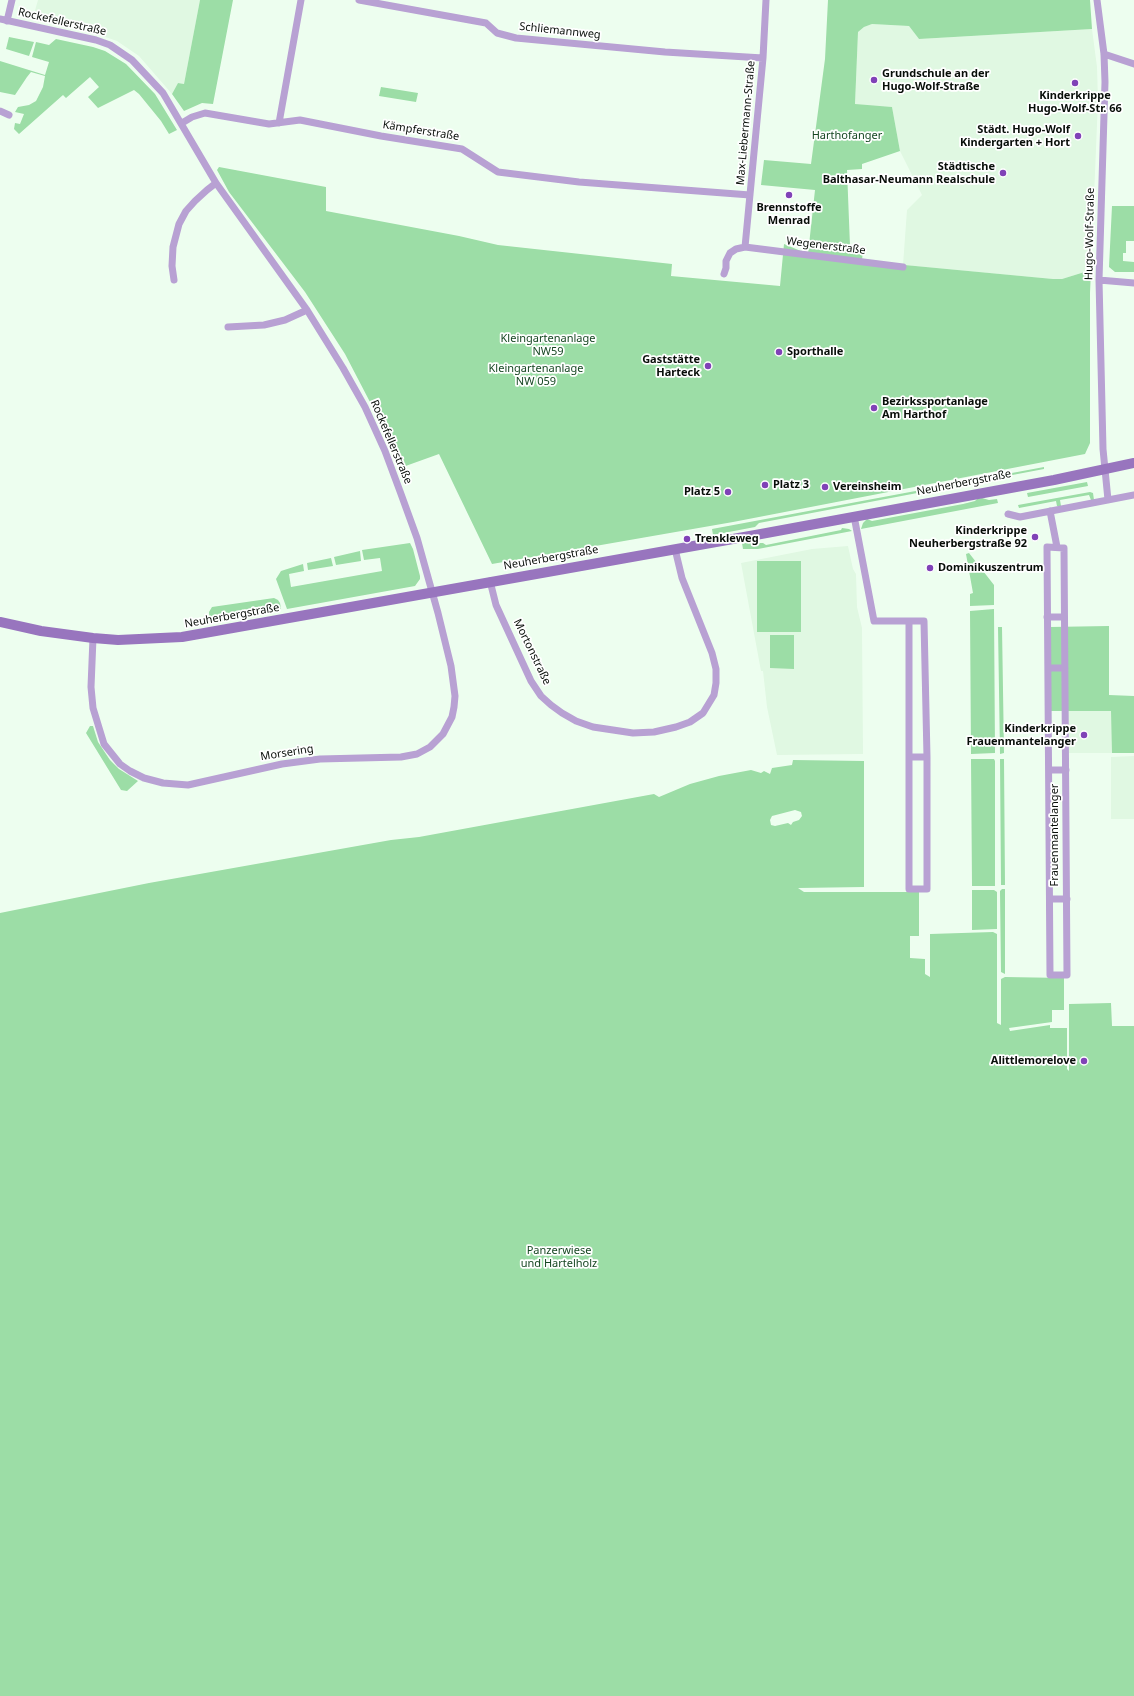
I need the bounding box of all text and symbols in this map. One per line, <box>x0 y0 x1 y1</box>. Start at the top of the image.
street label: Rockefellerstraße <box>17 5 107 39</box>
street label: Schliemannweg <box>519 20 601 42</box>
street label: Max-Liebermann-Straße <box>734 60 758 186</box>
place label: Grundschule an der Hugo-Wolf-Straße <box>882 67 989 93</box>
marker: Grundschule an der Hugo-Wolf-Straße <box>869 75 879 85</box>
marker: Kinderkrippe Hugo-Wolf-Str. 66 <box>1070 78 1080 88</box>
place label: Kinderkrippe Hugo-Wolf-Str. 66 <box>1028 89 1122 115</box>
street label: Kämpferstraße <box>382 118 460 144</box>
place label: Städt. Hugo-Wolf Kindergarten + Hort <box>960 123 1070 149</box>
park label: Harthofanger <box>812 129 882 143</box>
marker: Städt. Hugo-Wolf Kindergarten + Hort <box>1073 131 1083 141</box>
place label: Städtische Balthasar-Neumann Realschule <box>823 160 995 186</box>
marker: Städtische Balthasar-Neumann Realschule <box>998 168 1008 178</box>
street label: Hugo-Wolf-Straße <box>1083 188 1097 280</box>
marker: Brennstoffe Menrad <box>784 190 794 200</box>
place label: Brennstoffe Menrad <box>756 201 822 227</box>
street label: Wegenerstraße <box>786 235 866 257</box>
park label: Kleingartenanlage NW59 <box>501 332 595 358</box>
place label: Sporthalle <box>787 345 843 359</box>
marker: Sporthalle <box>774 347 784 357</box>
place label: Gaststätte Harteck <box>642 353 700 379</box>
marker: Gaststätte Harteck <box>703 361 713 371</box>
park label: Kleingartenanlage NW 059 <box>489 362 583 388</box>
place label: Bezirkssportanlage Am Harthof <box>882 395 988 421</box>
street label: Rockefellerstraße <box>367 398 415 486</box>
marker: Bezirkssportanlage Am Harthof <box>869 403 879 413</box>
street label: Neuherbergstraße <box>916 467 1012 499</box>
place label: Platz 3 <box>773 478 809 492</box>
marker: Platz 3 <box>760 480 770 490</box>
place label: Vereinsheim <box>833 480 901 494</box>
marker: Vereinsheim <box>820 482 830 492</box>
place label: Platz 5 <box>684 485 720 499</box>
marker: Platz 5 <box>723 487 733 497</box>
place label: Kinderkrippe Neuherbergstraße 92 <box>909 524 1027 550</box>
place label: Trenkleweg <box>695 532 759 546</box>
marker: Kinderkrippe Neuherbergstraße 92 <box>1030 532 1040 542</box>
marker: Trenkleweg <box>682 534 692 544</box>
street label: Neuherbergstraße <box>503 543 599 573</box>
place label: Dominikuszentrum <box>938 561 1044 575</box>
marker: Dominikuszentrum <box>925 563 935 573</box>
street label: Neuherbergstraße <box>184 601 280 631</box>
street label: Mortonstraße <box>510 617 554 687</box>
place label: Kinderkrippe Frauenmantelanger <box>967 722 1076 748</box>
marker: Kinderkrippe Frauenmantelanger <box>1079 730 1089 740</box>
street label: Morsering <box>260 742 314 764</box>
street label: Frauenmantelanger <box>1048 784 1062 886</box>
place label: Alittlemorelove <box>991 1054 1076 1068</box>
marker: Alittlemorelove <box>1079 1056 1089 1066</box>
park label: Panzerwiese und Hartelholz <box>521 1244 597 1270</box>

